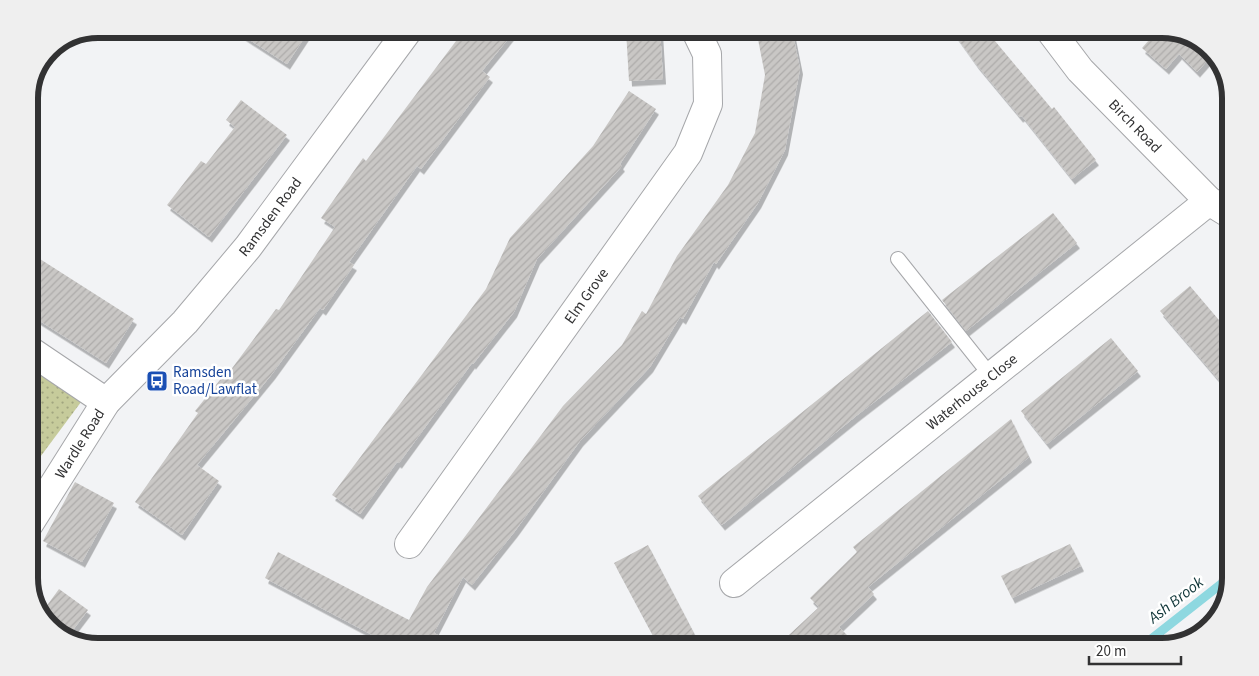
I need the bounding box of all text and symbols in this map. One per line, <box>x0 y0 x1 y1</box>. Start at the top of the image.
street label: Birch Road <box>1104 94 1166 158</box>
street label: Ramsden Road <box>234 173 307 261</box>
street label: Elm Grove <box>559 264 613 328</box>
street label: Waterhouse Close <box>921 349 1022 435</box>
place label: Ramsden Road/Lawflat <box>173 362 257 400</box>
bus stop icon: Ramsden Road/Lawflat <box>145 369 169 393</box>
street label: Wardle Road <box>50 405 110 483</box>
water label: Ash Brook <box>1143 571 1209 629</box>
scale bar <box>1089 634 1182 666</box>
text: 20 m <box>1096 641 1126 662</box>

